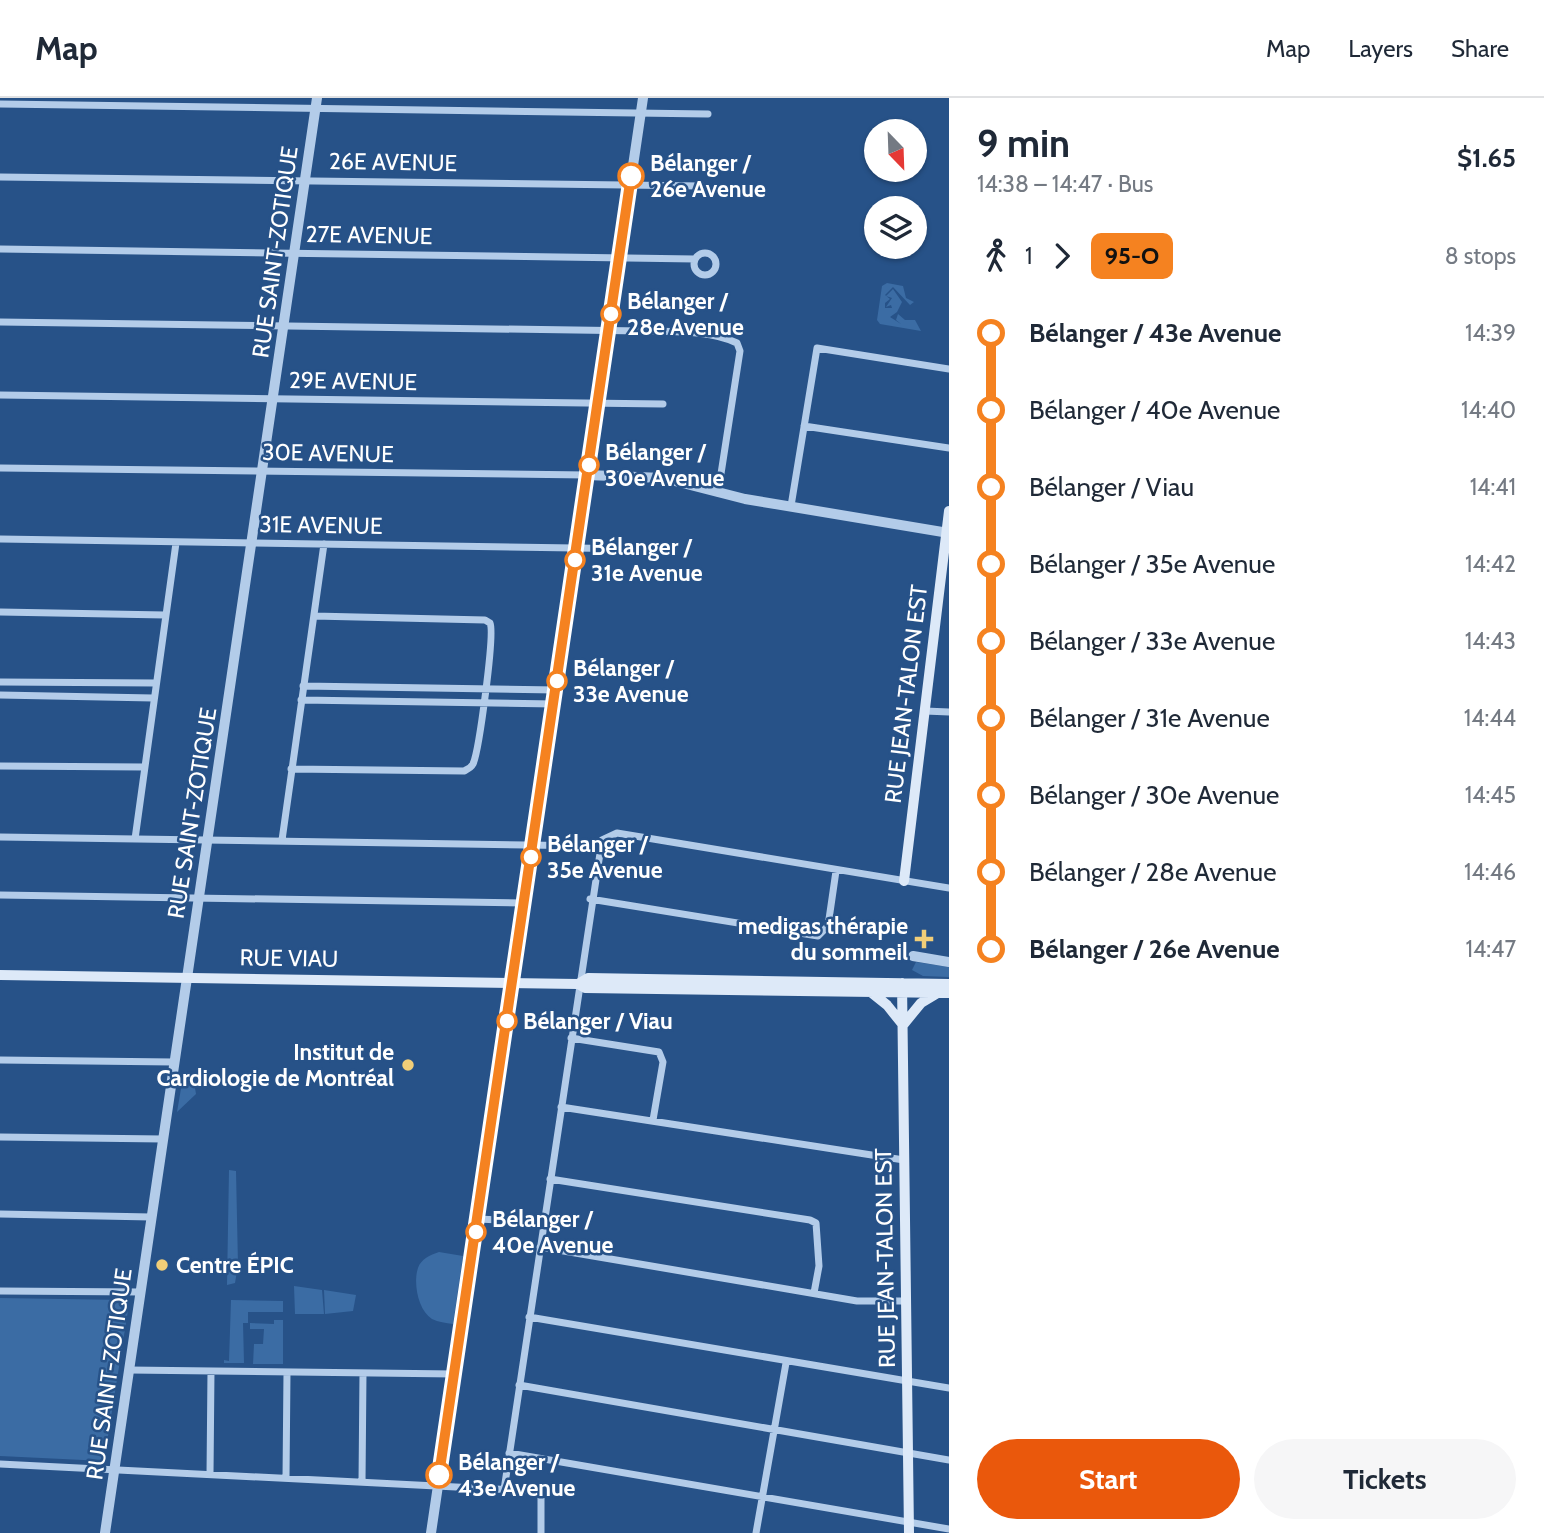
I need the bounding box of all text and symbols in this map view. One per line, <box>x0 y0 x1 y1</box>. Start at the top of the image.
text: Map <box>35 28 98 68</box>
text: Map <box>1266 34 1310 63</box>
text: Layers <box>1348 34 1413 63</box>
text: Share <box>1451 34 1509 63</box>
north arrow <box>864 119 928 182</box>
map controls <box>864 119 927 259</box>
text: 9 min <box>977 120 1070 167</box>
text: $1.65 <box>1457 142 1516 174</box>
street label: RUE SAINT-ZOTIQUE <box>246 144 304 360</box>
street label: 26E AVENUE <box>329 147 457 177</box>
place label: Bélanger / 26e Avenue <box>650 149 766 203</box>
marker: Bélanger / 26e Avenue <box>618 163 644 189</box>
text: 14:38 – 14:47 · Bus <box>977 170 1153 198</box>
button: layers <box>864 196 927 259</box>
street label: 27E AVENUE <box>305 220 433 250</box>
icon: walk <box>977 237 1015 275</box>
icon: forward <box>1043 237 1081 275</box>
text: 95-O <box>1105 241 1159 270</box>
text: 1 <box>1025 242 1033 270</box>
text: 8 stops <box>1445 242 1516 270</box>
place label: Bélanger / 28e Avenue <box>627 287 744 341</box>
marker: Bélanger / 28e Avenue <box>601 304 621 324</box>
text: Bélanger / 43e Avenue <box>1029 317 1282 349</box>
text: 14:39 <box>1465 319 1516 347</box>
street label: 29E AVENUE <box>289 366 417 396</box>
text: Bélanger / 40e Avenue <box>1029 394 1280 426</box>
text: 14:40 <box>1461 396 1516 424</box>
street label: 30E AVENUE <box>262 438 394 468</box>
place label: Bélanger / 30e Avenue <box>605 438 725 492</box>
marker: Bélanger / 30e Avenue <box>579 455 599 475</box>
text: Bélanger / Viau <box>1029 471 1194 503</box>
text: 14:41 <box>1470 473 1516 501</box>
street label: 31E AVENUE <box>259 510 383 540</box>
place label: Bélanger / 31e Avenue <box>591 533 703 587</box>
text: Bélanger / 35e Avenue <box>1029 548 1275 580</box>
marker: Bélanger / 31e Avenue <box>565 550 585 570</box>
text: 14:42 <box>1465 550 1516 578</box>
street label: RUE JEAN-TALON EST <box>879 583 933 805</box>
text: Bélanger / 33e Avenue <box>1029 625 1275 657</box>
text: 14:43 <box>1465 627 1516 655</box>
place label: Bélanger / 33e Avenue <box>573 654 689 708</box>
marker: Bélanger / 33e Avenue <box>547 671 567 691</box>
text: Bélanger / 31e Avenue <box>1029 702 1270 734</box>
text: 14:44 <box>1464 704 1516 732</box>
street label: RUE SAINT-ZOTIQUE <box>161 705 223 921</box>
text: Bélanger / 30e Avenue <box>1029 779 1279 811</box>
text: 14:45 <box>1465 781 1516 809</box>
place label: Bélanger / 35e Avenue <box>547 830 663 884</box>
marker: Bélanger / 35e Avenue <box>521 847 541 867</box>
text: Bélanger / 28e Avenue <box>1029 856 1277 888</box>
text: 14:46 <box>1464 858 1516 886</box>
place label: medigas thérapie du sommeil <box>738 912 908 966</box>
marker: medigas thérapie du sommeil <box>914 929 934 949</box>
text: Bélanger / 26e Avenue <box>1029 933 1280 965</box>
text: 14:47 <box>1466 935 1516 963</box>
street label: RUE VIAU <box>239 943 339 973</box>
place label: Bélanger / Viau <box>523 1007 673 1035</box>
marker: Bélanger / Viau <box>497 1011 517 1031</box>
place label: Institut de Cardiologie de Montréal <box>156 1038 394 1092</box>
marker: Institut de Cardiologie de Montréal <box>400 1057 416 1073</box>
street label: RUE JEAN-TALON EST <box>869 1148 901 1368</box>
place label: Bélanger / 40e Avenue <box>492 1205 613 1259</box>
marker: Bélanger / 40e Avenue <box>466 1222 486 1242</box>
place label: Centre ÉPIC <box>176 1251 294 1279</box>
marker: Centre ÉPIC <box>154 1257 170 1273</box>
street label: RUE SAINT-ZOTIQUE <box>80 1266 138 1482</box>
button: Start <box>977 1439 1240 1519</box>
button: Tickets <box>1254 1439 1516 1519</box>
place label: Bélanger / 43e Avenue <box>458 1448 576 1502</box>
marker: Bélanger / 43e Avenue <box>426 1462 452 1488</box>

